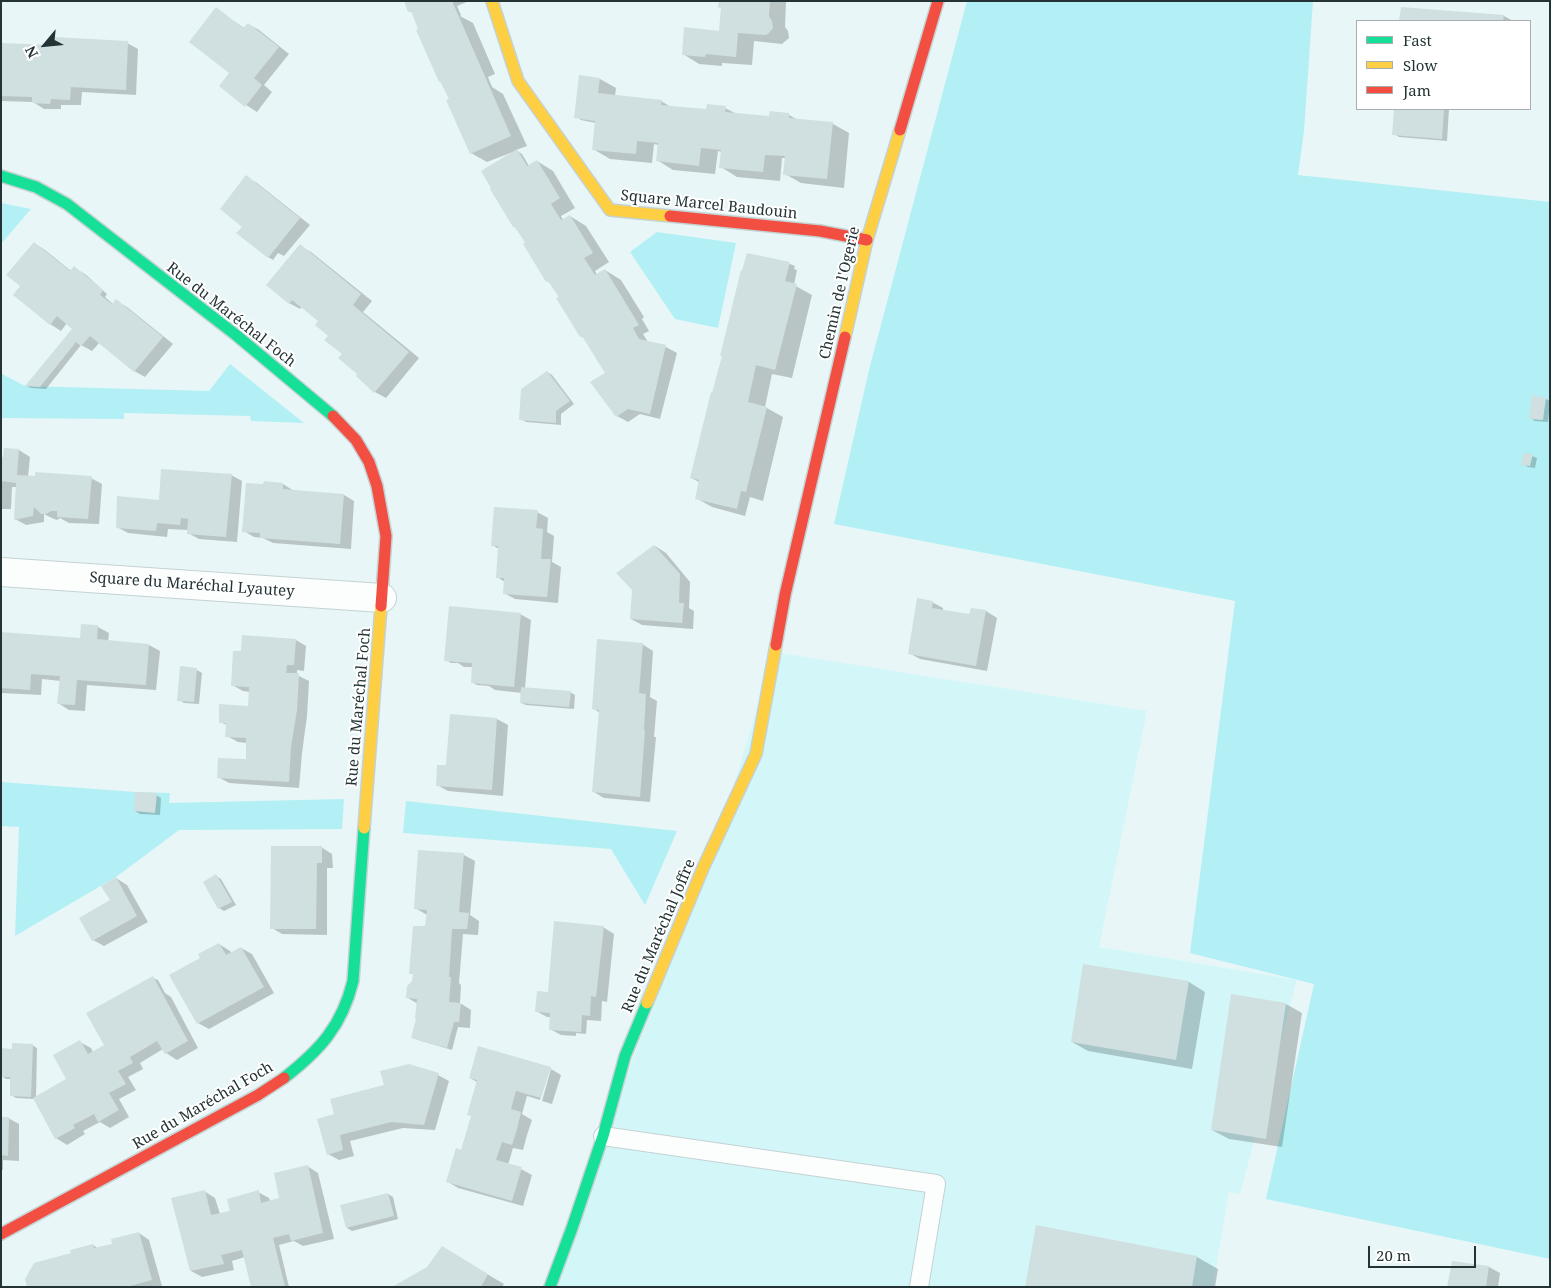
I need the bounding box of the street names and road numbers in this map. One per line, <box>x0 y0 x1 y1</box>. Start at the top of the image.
street label: Square Marcel Baudouin <box>620 187 798 223</box>
street label: Chemin de l'Ogerie <box>816 225 864 361</box>
street label: Rue du Maréchal Foch <box>163 259 299 371</box>
street label: Square du Maréchal Lyautey <box>89 569 295 601</box>
street label: Rue du Maréchal Foch <box>343 627 375 787</box>
street label: Rue du Maréchal Joffre <box>618 856 700 1016</box>
street label: Rue du Maréchal Foch <box>130 1058 276 1154</box>

